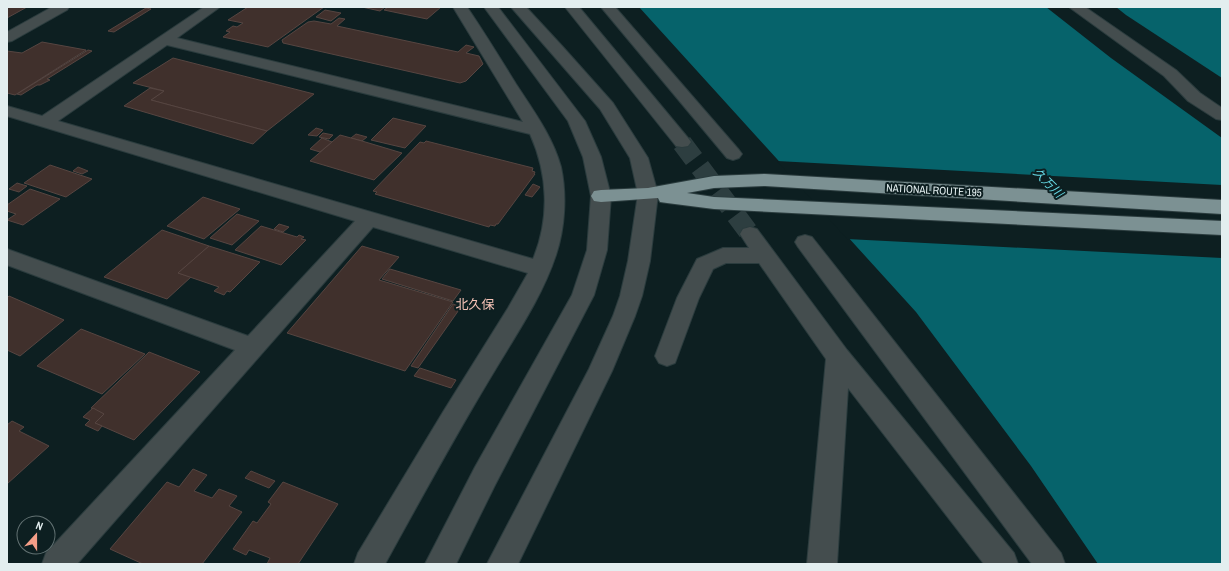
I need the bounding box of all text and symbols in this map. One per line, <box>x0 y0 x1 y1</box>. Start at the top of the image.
water label: 久万川 <box>1030 165 1068 203</box>
street label: NATIONAL ROUTE 195 <box>886 181 982 199</box>
district label: 北久保 <box>455 296 495 313</box>
north arrow <box>16 515 56 555</box>
text: N <box>34 518 45 533</box>

